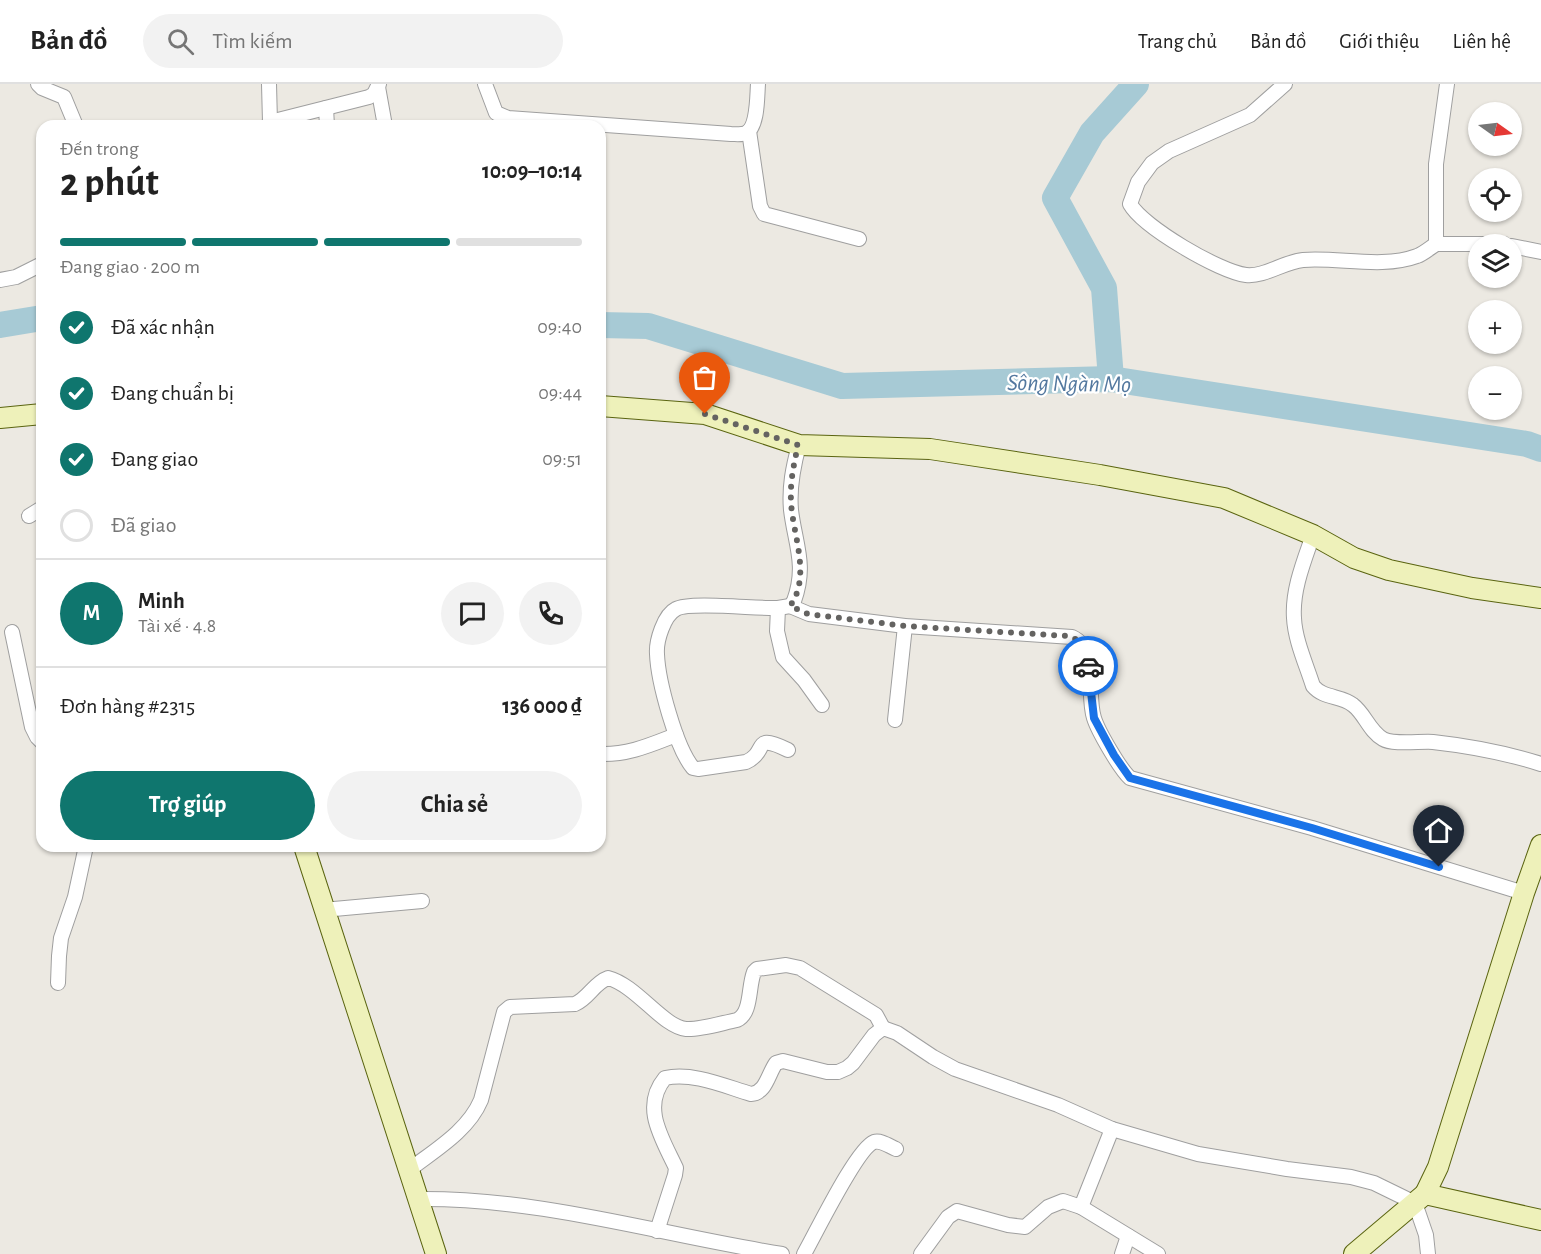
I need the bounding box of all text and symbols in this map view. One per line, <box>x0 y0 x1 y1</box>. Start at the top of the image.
search box <box>143 14 563 68</box>
icon: search <box>164 25 197 58</box>
text: Bản đồ <box>30 27 107 55</box>
text: Tìm kiếm <box>212 30 293 52</box>
text: Trang chủ <box>1138 31 1217 52</box>
text: Bản đồ <box>1250 31 1306 52</box>
text: Giới thiệu <box>1339 31 1420 52</box>
text: Liên hệ <box>1453 31 1511 52</box>
north arrow <box>1468 102 1522 156</box>
map controls <box>1468 102 1522 420</box>
text: Đến trong <box>60 139 139 159</box>
text: 10:09–10:14 <box>482 160 582 182</box>
text: 2 phút <box>60 164 159 203</box>
button: locate <box>1468 168 1522 222</box>
button: layers <box>1468 234 1522 288</box>
text: Đang giao · 200 m <box>60 257 200 277</box>
button: + <box>1468 300 1522 354</box>
icon: check <box>60 311 93 344</box>
text: Đã xác nhận <box>111 316 215 338</box>
text: 09:40 <box>537 317 582 337</box>
pin <box>679 352 730 414</box>
icon: bag <box>688 361 721 394</box>
button: − <box>1468 366 1522 420</box>
water label: Sông Ngàn Mọ <box>1007 371 1131 397</box>
icon: check <box>60 377 93 410</box>
text: Đang chuẩn bị <box>111 382 234 404</box>
text: 09:44 <box>538 383 582 403</box>
icon: check <box>60 443 93 476</box>
text: Đang giao <box>111 448 198 470</box>
text: 09:51 <box>542 449 582 469</box>
text: Đã giao <box>111 514 176 536</box>
button: chat <box>441 582 504 645</box>
button: phone <box>519 582 582 645</box>
text: Minh <box>138 590 185 612</box>
text: M <box>83 602 100 624</box>
text: Tài xế · 4.8 <box>138 616 216 636</box>
courier <box>1058 636 1118 696</box>
icon: car <box>1072 650 1105 683</box>
text: Đơn hàng #2315 <box>60 695 195 717</box>
text: 136 000 ₫ <box>502 695 582 717</box>
button: Trợ giúp <box>60 771 315 840</box>
button: Chia sẻ <box>327 771 582 840</box>
pin <box>1413 805 1464 867</box>
icon: home <box>1422 814 1455 847</box>

